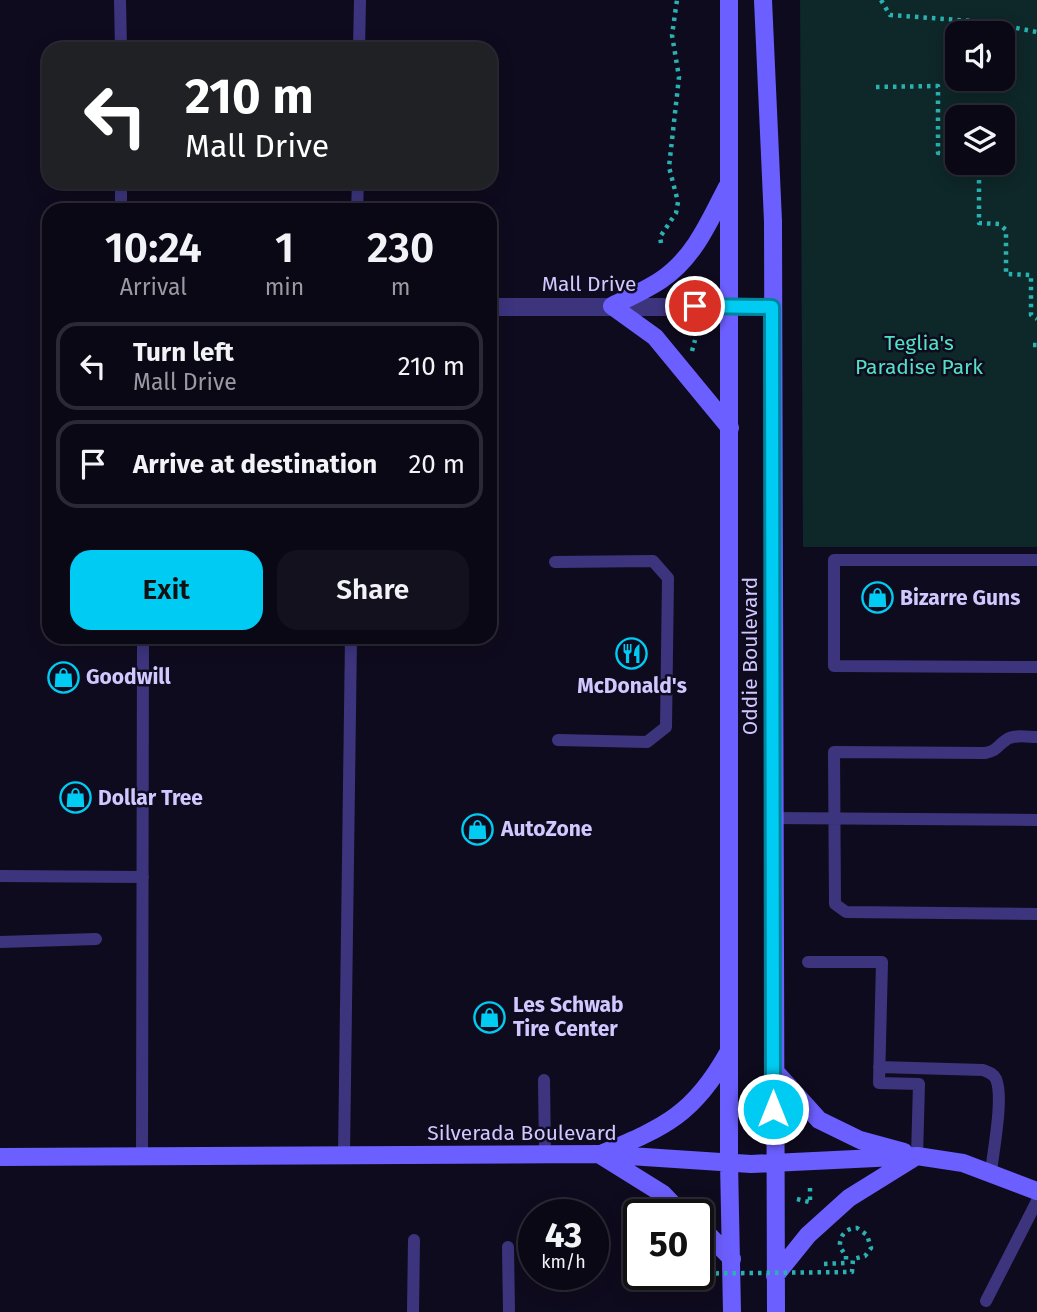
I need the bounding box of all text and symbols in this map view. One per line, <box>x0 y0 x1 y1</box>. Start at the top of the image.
map controls <box>945 21 1015 175</box>
button: sound <box>945 21 1015 91</box>
text: 210 m <box>185 67 314 126</box>
icon: left <box>70 70 161 161</box>
button: layers <box>945 105 1015 175</box>
text: Mall Drive <box>185 127 329 165</box>
text: 10:24 <box>105 223 202 273</box>
text: 1 <box>275 223 294 273</box>
text: 230 <box>367 223 434 273</box>
street label: Mall Drive <box>542 271 636 297</box>
text: Arrival <box>120 273 187 301</box>
text: min <box>265 273 304 301</box>
text: m <box>391 273 411 301</box>
pin <box>665 276 725 336</box>
icon: arrive <box>676 287 714 325</box>
park label: Teglia's Paradise Park <box>855 330 983 380</box>
text: Turn left <box>133 337 234 368</box>
icon: left <box>74 347 112 385</box>
text: 210 m <box>398 351 465 382</box>
text: Mall Drive <box>133 368 237 396</box>
icon: arrive <box>74 445 112 483</box>
text: Arrive at destination <box>133 449 377 480</box>
text: 20 m <box>408 449 465 480</box>
button: Exit <box>70 550 263 630</box>
button: Share <box>277 550 469 630</box>
street label: Oddie Boulevard <box>737 577 763 735</box>
shop icon: Bizarre Guns <box>860 581 894 615</box>
place label: Bizarre Guns <box>900 585 1020 611</box>
restaurant icon: McDonald's <box>615 637 649 671</box>
shop icon: Goodwill <box>46 660 80 694</box>
place label: Goodwill <box>86 664 172 690</box>
place label: McDonald's <box>577 673 687 699</box>
shop icon: Dollar Tree <box>58 781 92 815</box>
place label: Dollar Tree <box>98 785 203 811</box>
shop icon: AutoZone <box>461 812 495 846</box>
place label: AutoZone <box>500 816 593 842</box>
place label: Les Schwab Tire Center <box>513 992 624 1042</box>
shop icon: Les Schwab Tire Center <box>473 1000 507 1034</box>
position arrow <box>736 1072 810 1146</box>
street label: Silverada Boulevard <box>427 1120 617 1146</box>
speed limit sign: 50 <box>623 1199 714 1290</box>
text: 43 <box>545 1214 582 1256</box>
text: km/h <box>541 1251 586 1273</box>

